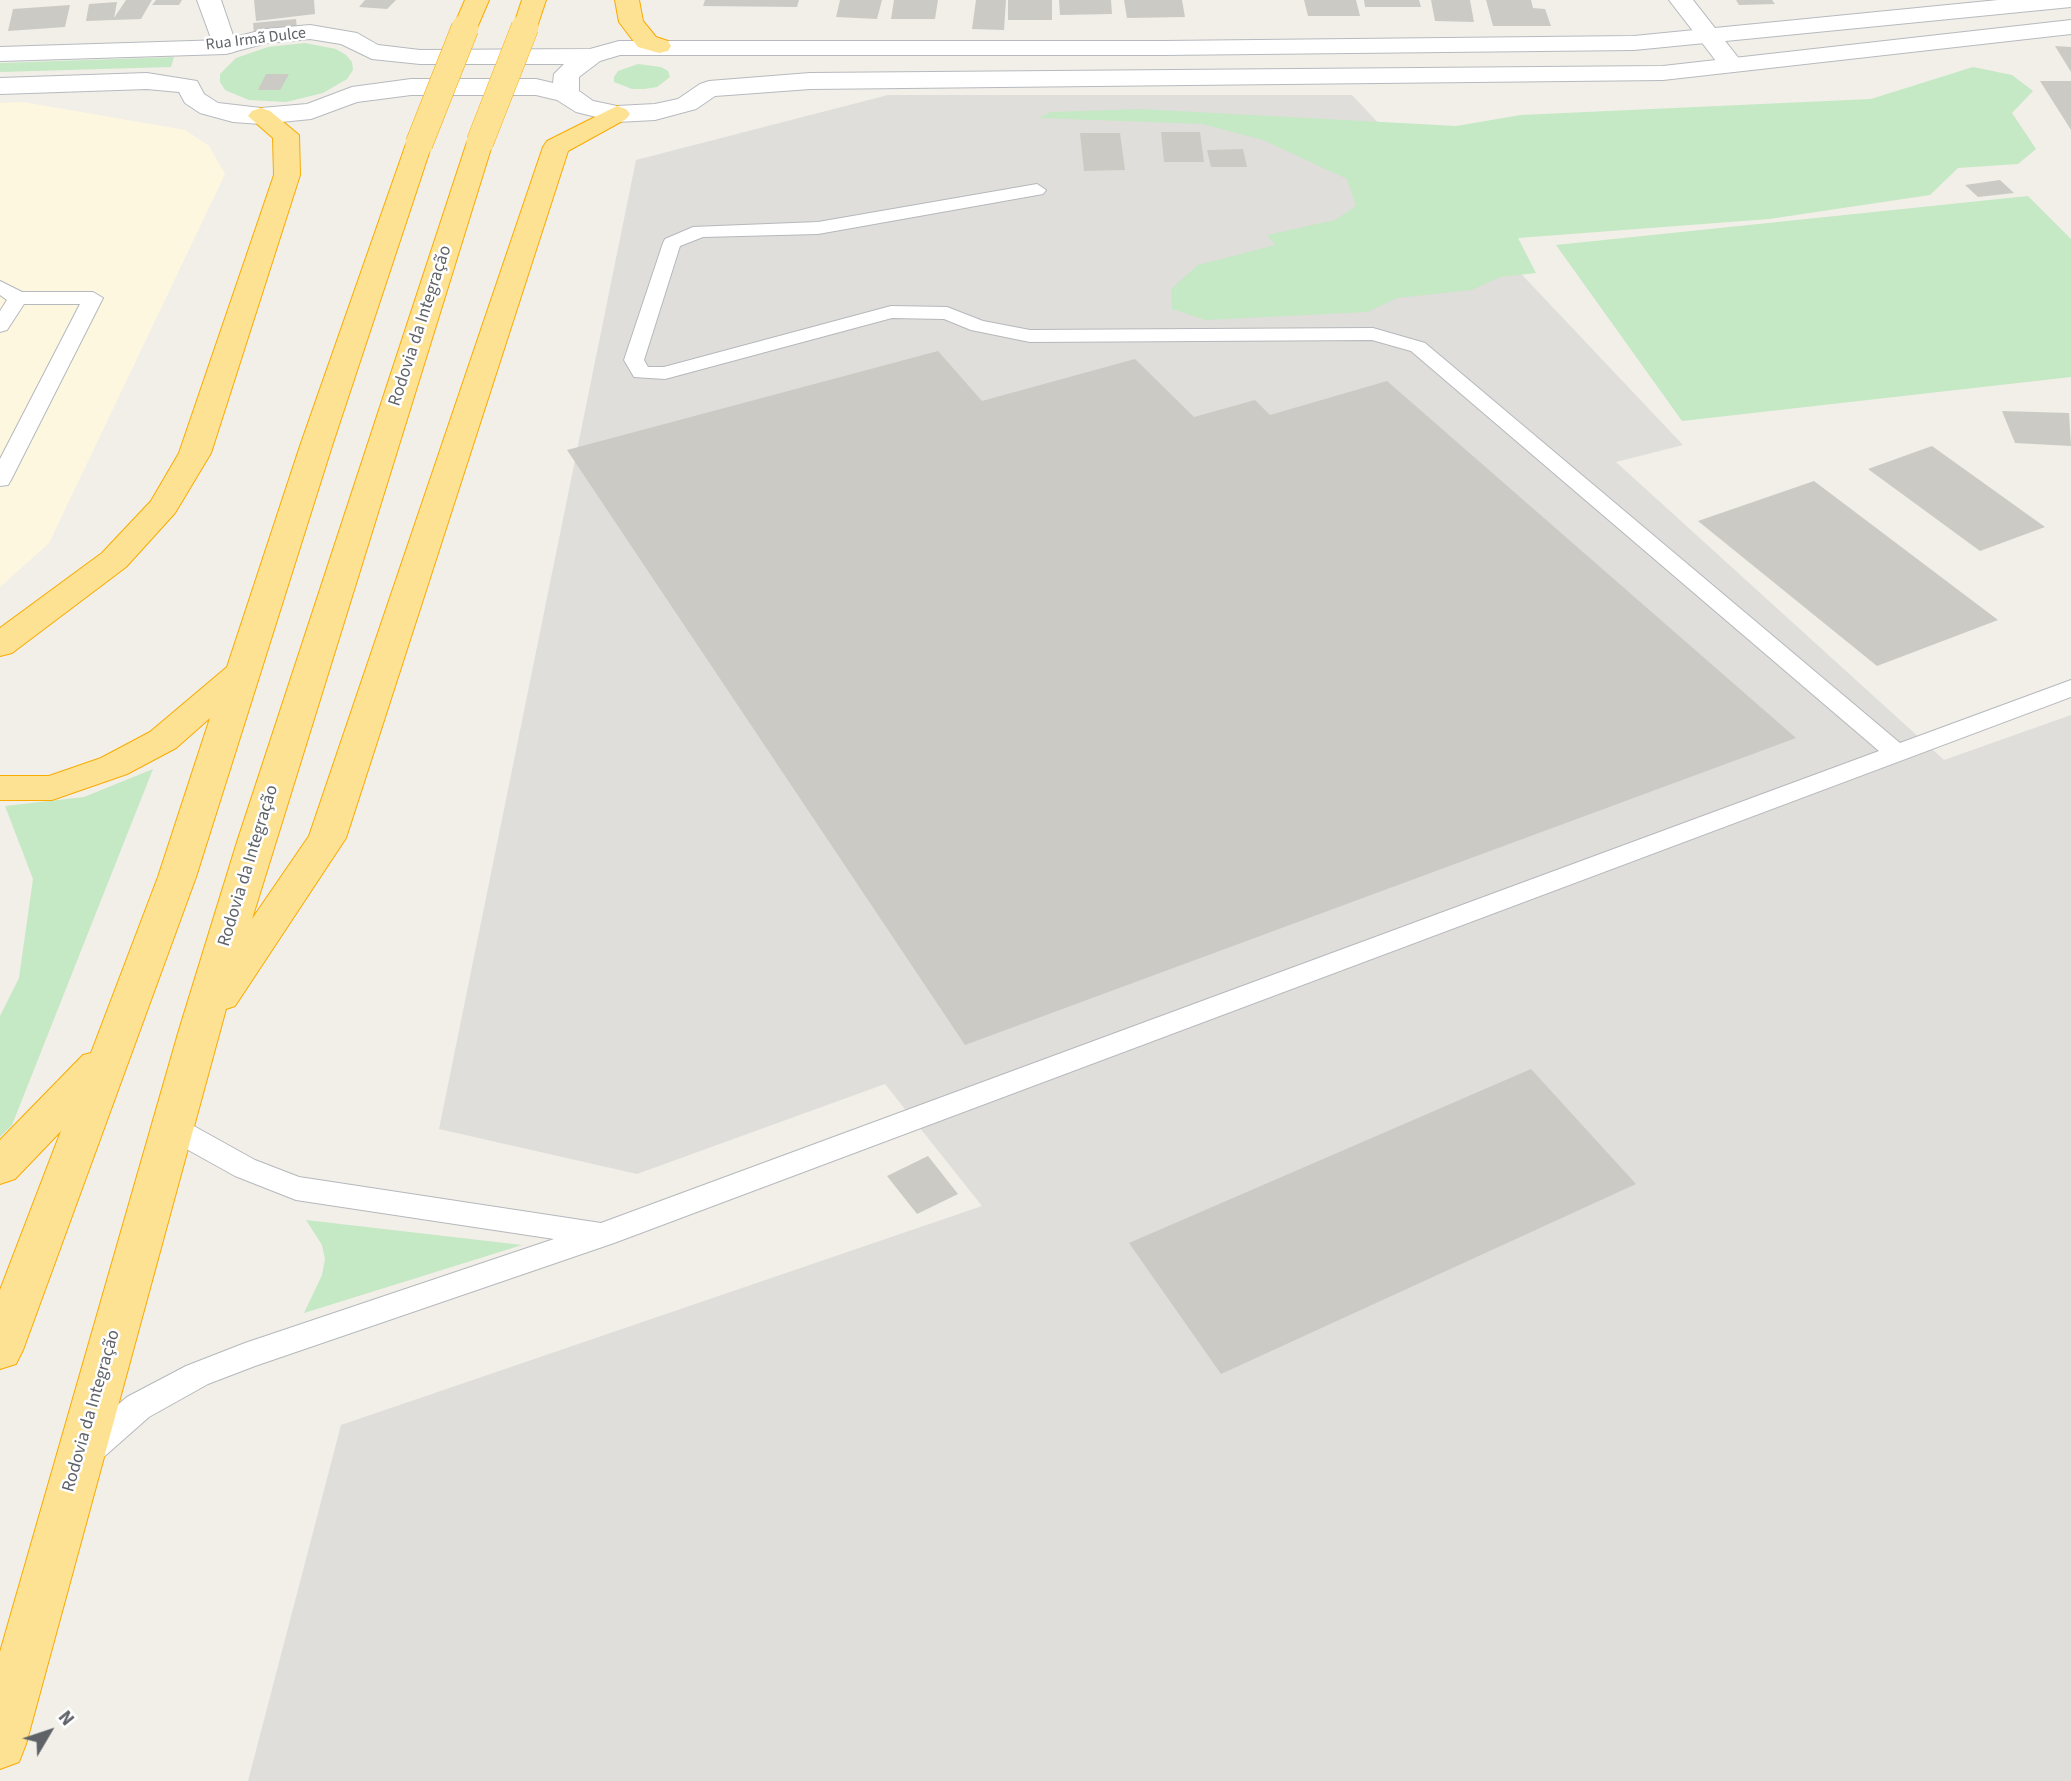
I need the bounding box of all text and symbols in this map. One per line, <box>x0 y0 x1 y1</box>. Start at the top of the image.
street label: Rua Irmã Dulce <box>205 24 307 56</box>
street label: Rodovia da Integração <box>385 243 457 409</box>
street label: Rodovia da Integração <box>214 783 284 949</box>
street label: Rodovia da Integração <box>59 1327 125 1495</box>
north arrow <box>14 1697 84 1767</box>
text: N <box>51 1705 80 1732</box>

